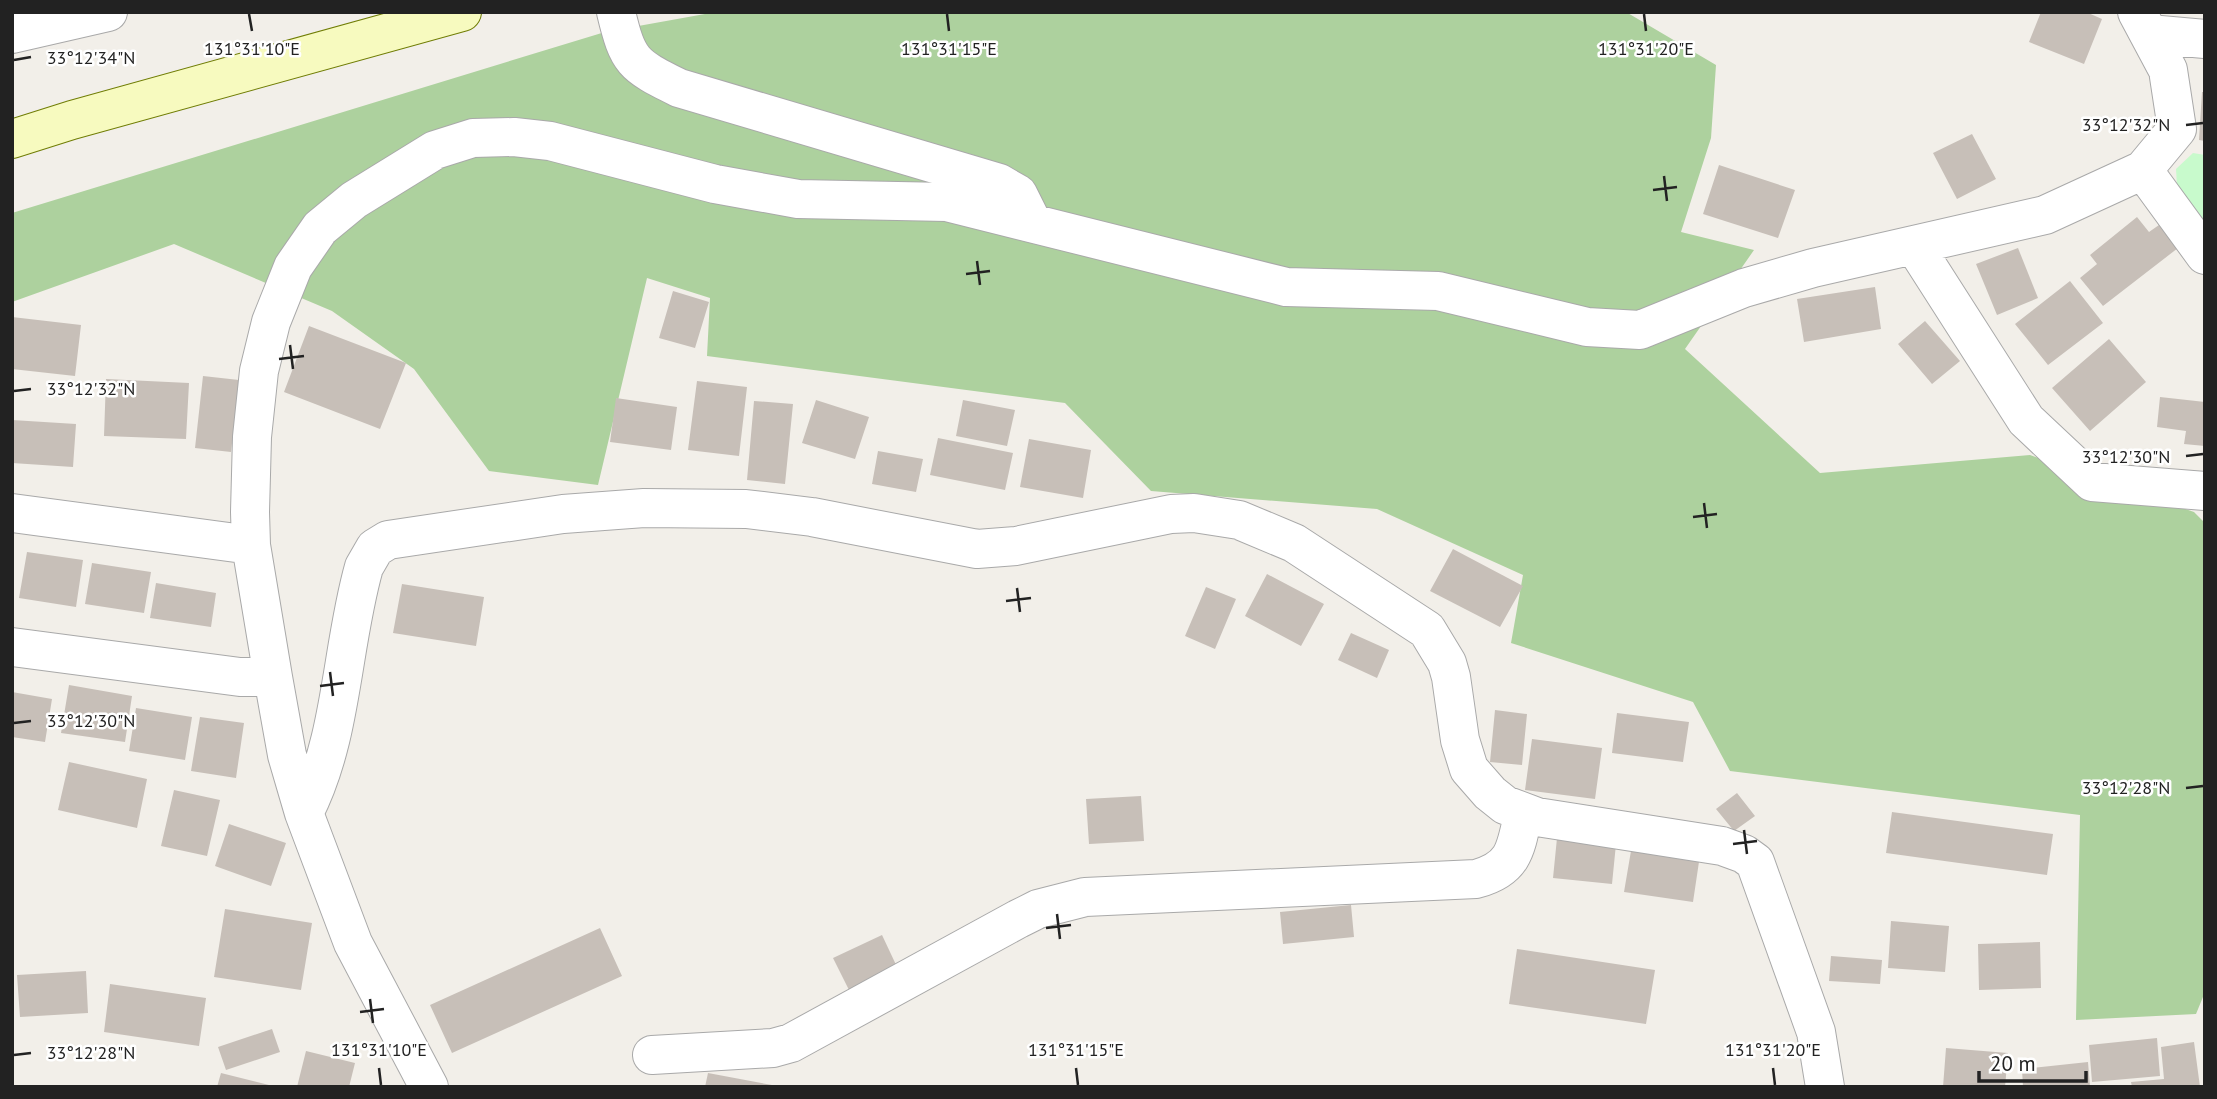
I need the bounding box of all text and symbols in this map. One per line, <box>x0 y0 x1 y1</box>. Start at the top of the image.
text: 131°31'10"E <box>204 37 300 60</box>
text: 131°31'15"E <box>901 37 997 60</box>
text: 131°31'20"E <box>1598 37 1694 60</box>
text: 33°12'34"N <box>47 46 135 69</box>
text: 33°12'32"N <box>2082 113 2170 136</box>
text: 33°12'32"N <box>47 377 135 400</box>
text: 33°12'30"N <box>2082 445 2170 468</box>
text: 33°12'30"N <box>47 709 135 732</box>
text: 33°12'28"N <box>2082 776 2170 799</box>
text: 131°31'10"E <box>331 1038 427 1061</box>
text: 131°31'15"E <box>1028 1038 1124 1061</box>
text: 131°31'20"E <box>1725 1038 1821 1061</box>
scale bar <box>1979 1040 2086 1084</box>
text: 33°12'28"N <box>47 1041 135 1064</box>
text: 20 m <box>1990 1050 2036 1077</box>

